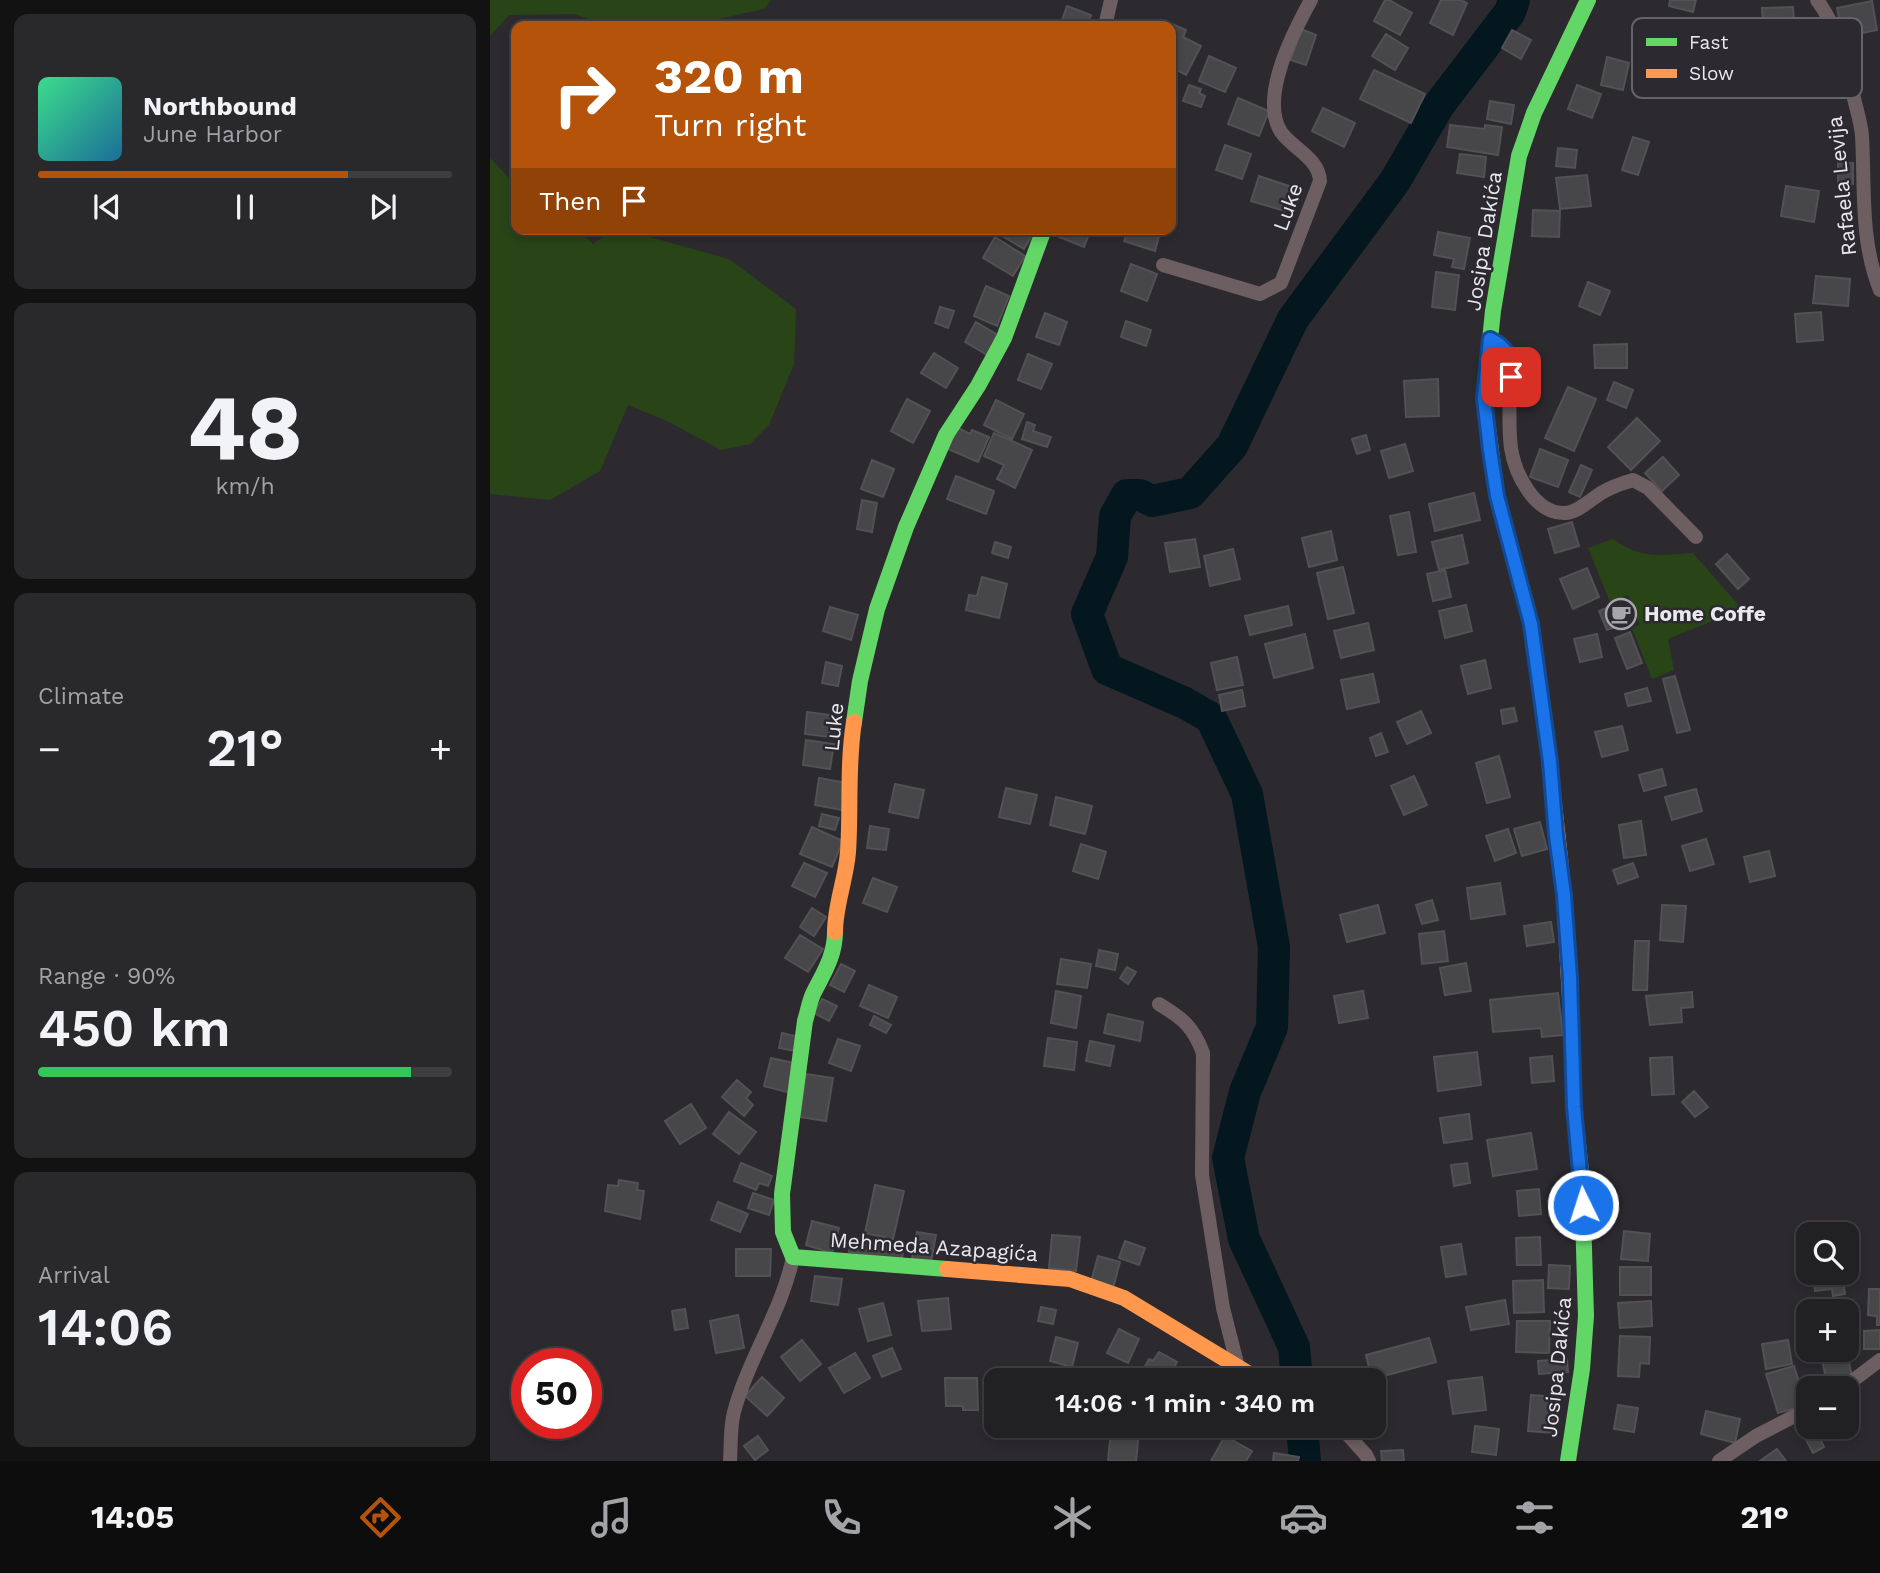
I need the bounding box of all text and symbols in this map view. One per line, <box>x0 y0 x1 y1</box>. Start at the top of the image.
legend <box>1632 18 1862 98</box>
text: Fast <box>1689 31 1728 54</box>
text: 320 m <box>654 47 804 105</box>
icon: right <box>539 49 630 140</box>
text: Slow <box>1689 62 1734 85</box>
text: Northbound <box>143 91 297 121</box>
text: Turn right <box>654 106 806 144</box>
street label: Rafaela Levija <box>1822 115 1861 257</box>
text: June Harbor <box>143 121 282 148</box>
street label: Josipa Dakića <box>1460 169 1507 312</box>
street label: Luke <box>1267 180 1308 234</box>
icon: arrive <box>615 182 653 220</box>
text: Then <box>539 186 601 216</box>
icon: previous <box>88 188 126 226</box>
icon: pause <box>226 188 264 226</box>
icon: next <box>364 188 402 226</box>
pin <box>1481 347 1541 407</box>
icon: arrive <box>1492 358 1530 396</box>
text: 48 <box>187 374 303 481</box>
text: km/h <box>215 473 275 500</box>
cafe icon: Home Coffe <box>1604 597 1638 631</box>
place label: Home Coffe <box>1644 601 1766 626</box>
text: Climate <box>38 683 124 710</box>
street label: Luke <box>819 701 848 753</box>
text: 21° <box>206 718 284 779</box>
text: − <box>38 727 61 771</box>
text: + <box>429 727 452 771</box>
text: Range · 90% <box>38 963 175 990</box>
text: 450 km <box>38 998 231 1059</box>
position arrow <box>1546 1168 1620 1242</box>
map controls <box>1796 1222 1859 1439</box>
button: search <box>1796 1222 1859 1285</box>
street label: Mehmeda Azapagića <box>829 1227 1039 1266</box>
text: Arrival <box>38 1262 110 1289</box>
street label: Josipa Dakića <box>1537 1295 1576 1438</box>
text: 14:06 <box>38 1297 173 1358</box>
button: + <box>1796 1299 1859 1362</box>
speed limit sign: 50 <box>511 1348 602 1439</box>
button: − <box>1796 1376 1859 1439</box>
text: 14:06 · 1 min · 340 m <box>1055 1388 1315 1418</box>
icon: directions <box>356 1493 405 1542</box>
icon: music <box>587 1493 636 1542</box>
icon: phone <box>817 1493 866 1542</box>
icon: climate <box>1048 1493 1097 1542</box>
icon: car <box>1279 1493 1328 1542</box>
icon: filters <box>1510 1493 1559 1542</box>
text: 14:05 <box>91 1498 174 1536</box>
text: 21° <box>1740 1498 1789 1536</box>

